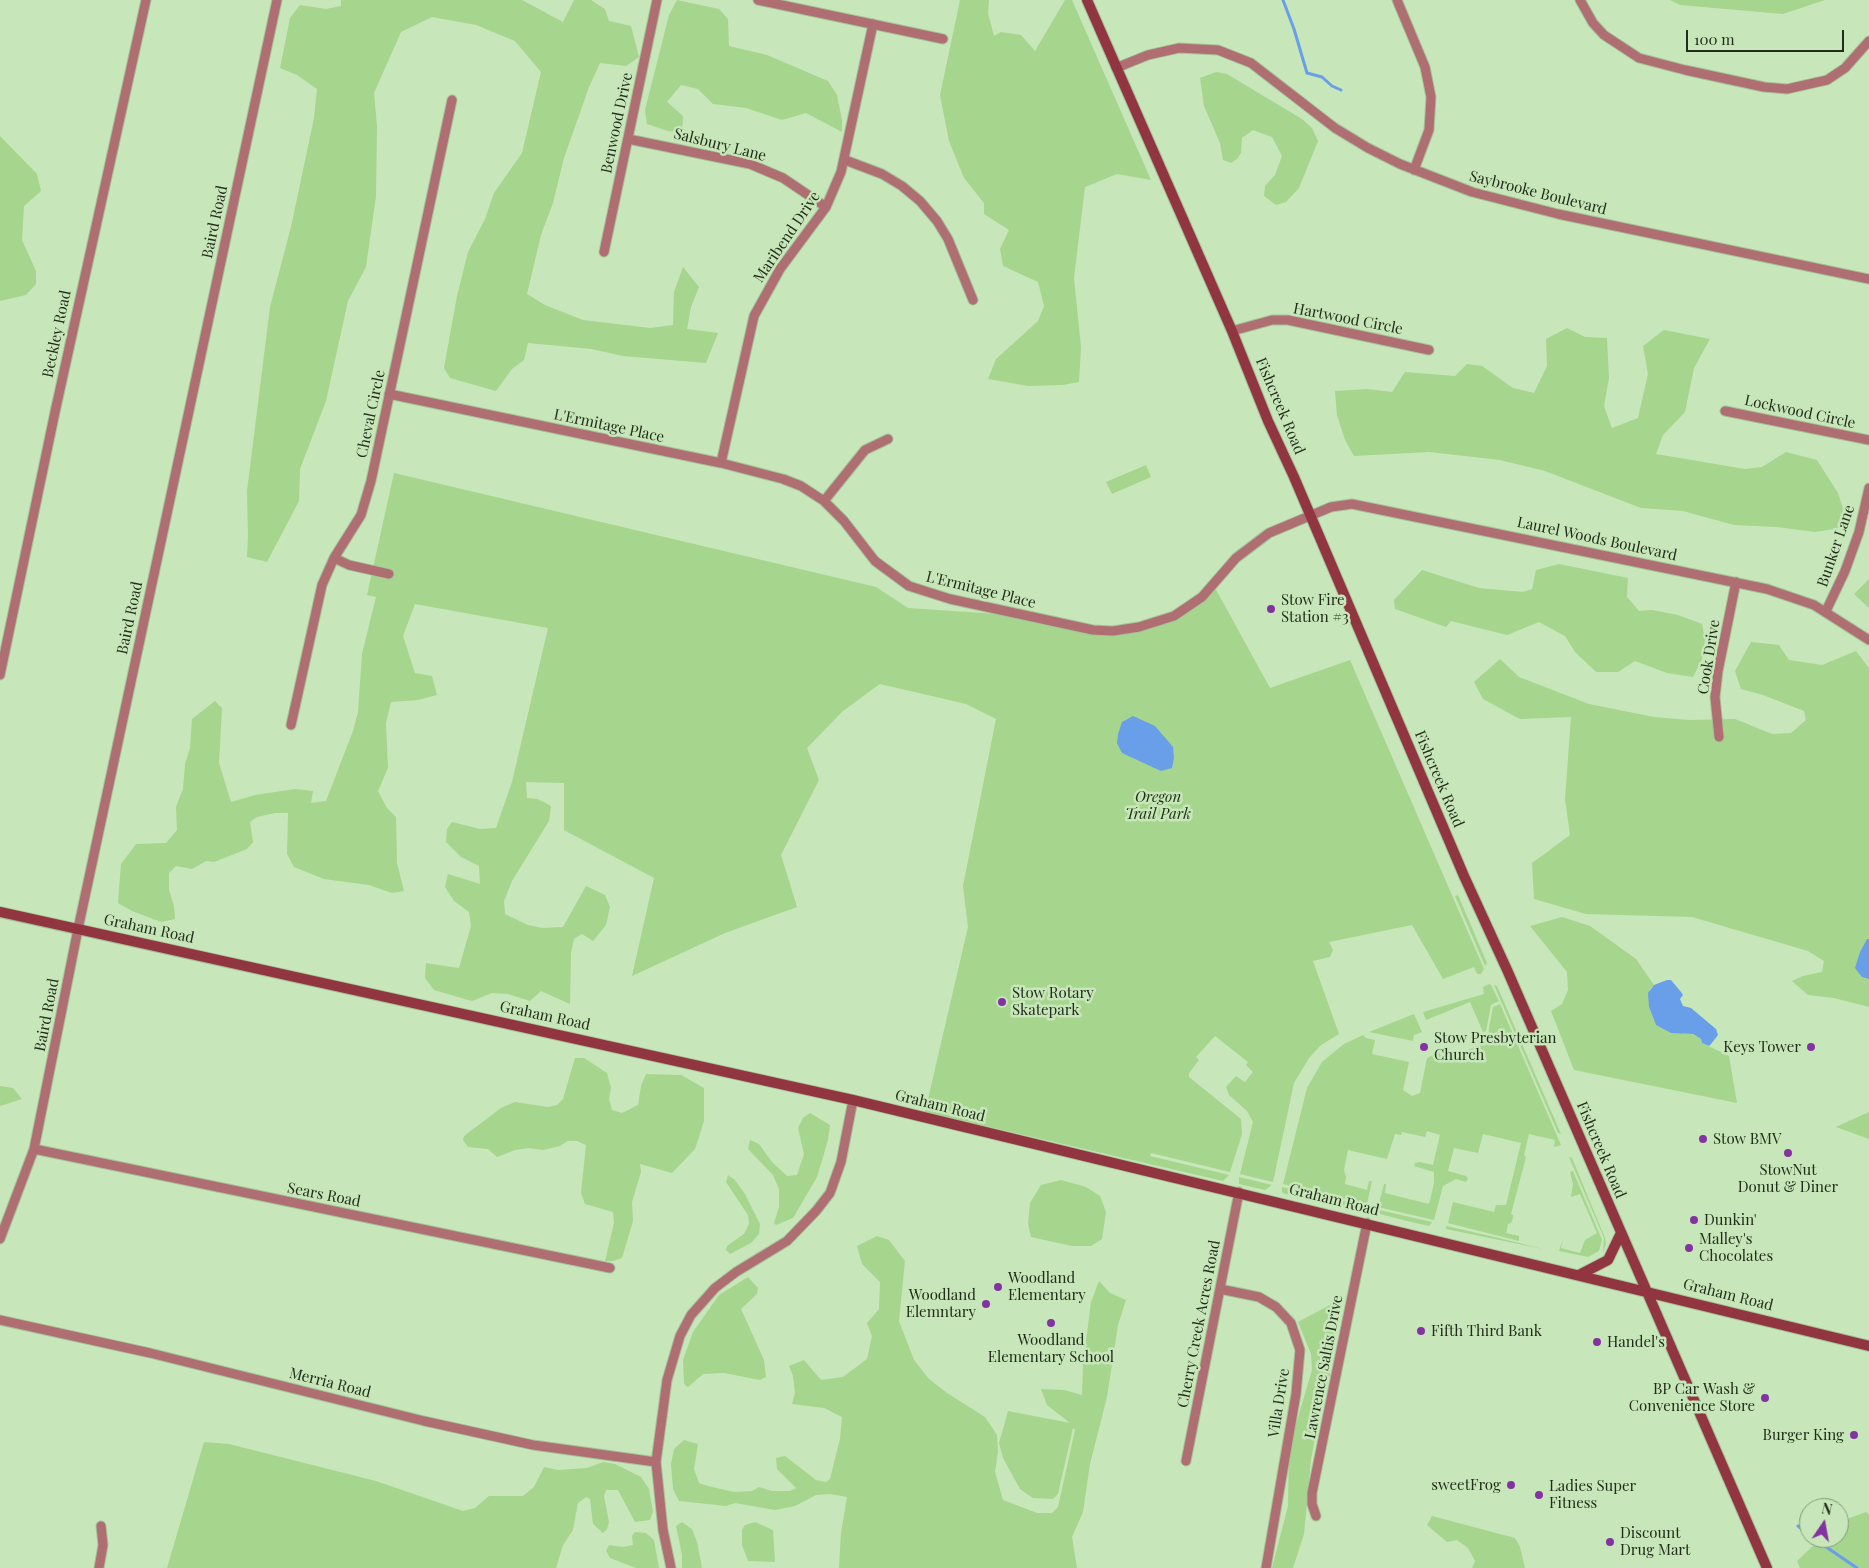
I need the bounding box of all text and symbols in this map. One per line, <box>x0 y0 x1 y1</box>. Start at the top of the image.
scale bar <box>1689 20 1846 52</box>
text: 100 m <box>1694 29 1735 49</box>
street label: Benwood Drive <box>598 71 636 175</box>
street label: Salsbury Lane <box>672 125 768 165</box>
street label: Saybrooke Boulevard <box>1467 167 1609 219</box>
street label: Baird Road <box>198 184 232 260</box>
street label: Maribend Drive <box>750 188 824 286</box>
street label: Beckley Road <box>39 289 75 379</box>
street label: Hartwood Circle <box>1292 300 1404 338</box>
street label: Fishcreek Road <box>1252 355 1308 457</box>
street label: Cheval Circle <box>353 368 389 460</box>
street label: Lockwood Circle <box>1743 391 1857 433</box>
street label: L'Ermitage Place <box>552 406 666 446</box>
street label: Bunker Lane <box>1814 503 1858 589</box>
street label: Laurel Woods Boulevard <box>1515 513 1679 565</box>
street label: L'Ermitage Place <box>924 568 1038 612</box>
street label: Baird Road <box>113 580 147 656</box>
place label: Stow Fire Station #3 <box>1281 591 1349 626</box>
marker: Stow Fire Station #3 <box>1265 603 1277 615</box>
street label: Cook Drive <box>1694 618 1724 696</box>
street label: Fishcreek Road <box>1411 728 1467 830</box>
park label: Oregon Trail Park <box>1125 788 1191 823</box>
street label: Graham Road <box>102 911 196 947</box>
street label: Baird Road <box>31 977 63 1053</box>
place label: Stow Rotary Skatepark <box>1012 984 1094 1019</box>
marker: Stow Rotary Skatepark <box>996 996 1008 1008</box>
street label: Graham Road <box>498 998 592 1034</box>
place label: Stow Presbyterian Church <box>1434 1029 1557 1064</box>
place label: Keys Tower <box>1723 1038 1801 1056</box>
marker: Stow Presbyterian Church <box>1418 1041 1430 1053</box>
marker: Keys Tower <box>1805 1041 1817 1053</box>
street label: Graham Road <box>893 1086 987 1126</box>
street label: Fishcreek Road <box>1573 1099 1629 1201</box>
place label: Stow BMV <box>1713 1130 1782 1148</box>
marker: Stow BMV <box>1697 1133 1709 1145</box>
marker: StowNut Donut & Diner <box>1782 1147 1794 1159</box>
place label: StowNut Donut & Diner <box>1738 1161 1838 1196</box>
street label: Sears Road <box>286 1179 362 1211</box>
street label: Graham Road <box>1287 1180 1381 1220</box>
place label: Dunkin' <box>1704 1211 1757 1229</box>
marker: Dunkin' <box>1688 1214 1700 1226</box>
place label: Malley's Chocolates <box>1699 1230 1773 1265</box>
street label: Cherry Creek Acres Road <box>1174 1239 1224 1409</box>
marker: Malley's Chocolates <box>1683 1242 1695 1254</box>
place label: Woodland Elementary <box>1008 1269 1086 1304</box>
street label: Graham Road <box>1681 1275 1775 1315</box>
marker: Woodland Elementary <box>992 1281 1004 1293</box>
place label: Woodland Elemntary <box>906 1286 976 1321</box>
street label: Lawrence Saltis Drive <box>1301 1294 1347 1440</box>
marker: Woodland Elemntary <box>980 1298 992 1310</box>
marker: Woodland Elementary School <box>1045 1317 1057 1329</box>
place label: Fifth Third Bank <box>1431 1322 1542 1340</box>
marker: Fifth Third Bank <box>1415 1325 1427 1337</box>
place label: Woodland Elementary School <box>988 1331 1114 1366</box>
place label: Handel's <box>1607 1333 1665 1351</box>
marker: Handel's <box>1591 1336 1603 1348</box>
street label: Merria Road <box>287 1364 373 1402</box>
street label: Villa Drive <box>1265 1367 1293 1439</box>
place label: BP Car Wash & Convenience Store <box>1629 1380 1755 1415</box>
marker: BP Car Wash & Convenience Store <box>1759 1392 1771 1404</box>
place label: Burger King <box>1763 1426 1844 1444</box>
marker: Burger King <box>1848 1429 1860 1441</box>
place label: sweetFrog <box>1431 1476 1501 1494</box>
place label: Ladies Super Fitness <box>1549 1477 1636 1512</box>
marker: sweetFrog <box>1505 1479 1517 1491</box>
marker: Ladies Super Fitness <box>1533 1489 1545 1501</box>
north arrow <box>1799 1498 1849 1548</box>
text: N <box>1820 1498 1834 1519</box>
place label: Discount Drug Mart <box>1620 1524 1690 1559</box>
marker: Discount Drug Mart <box>1604 1536 1616 1548</box>

